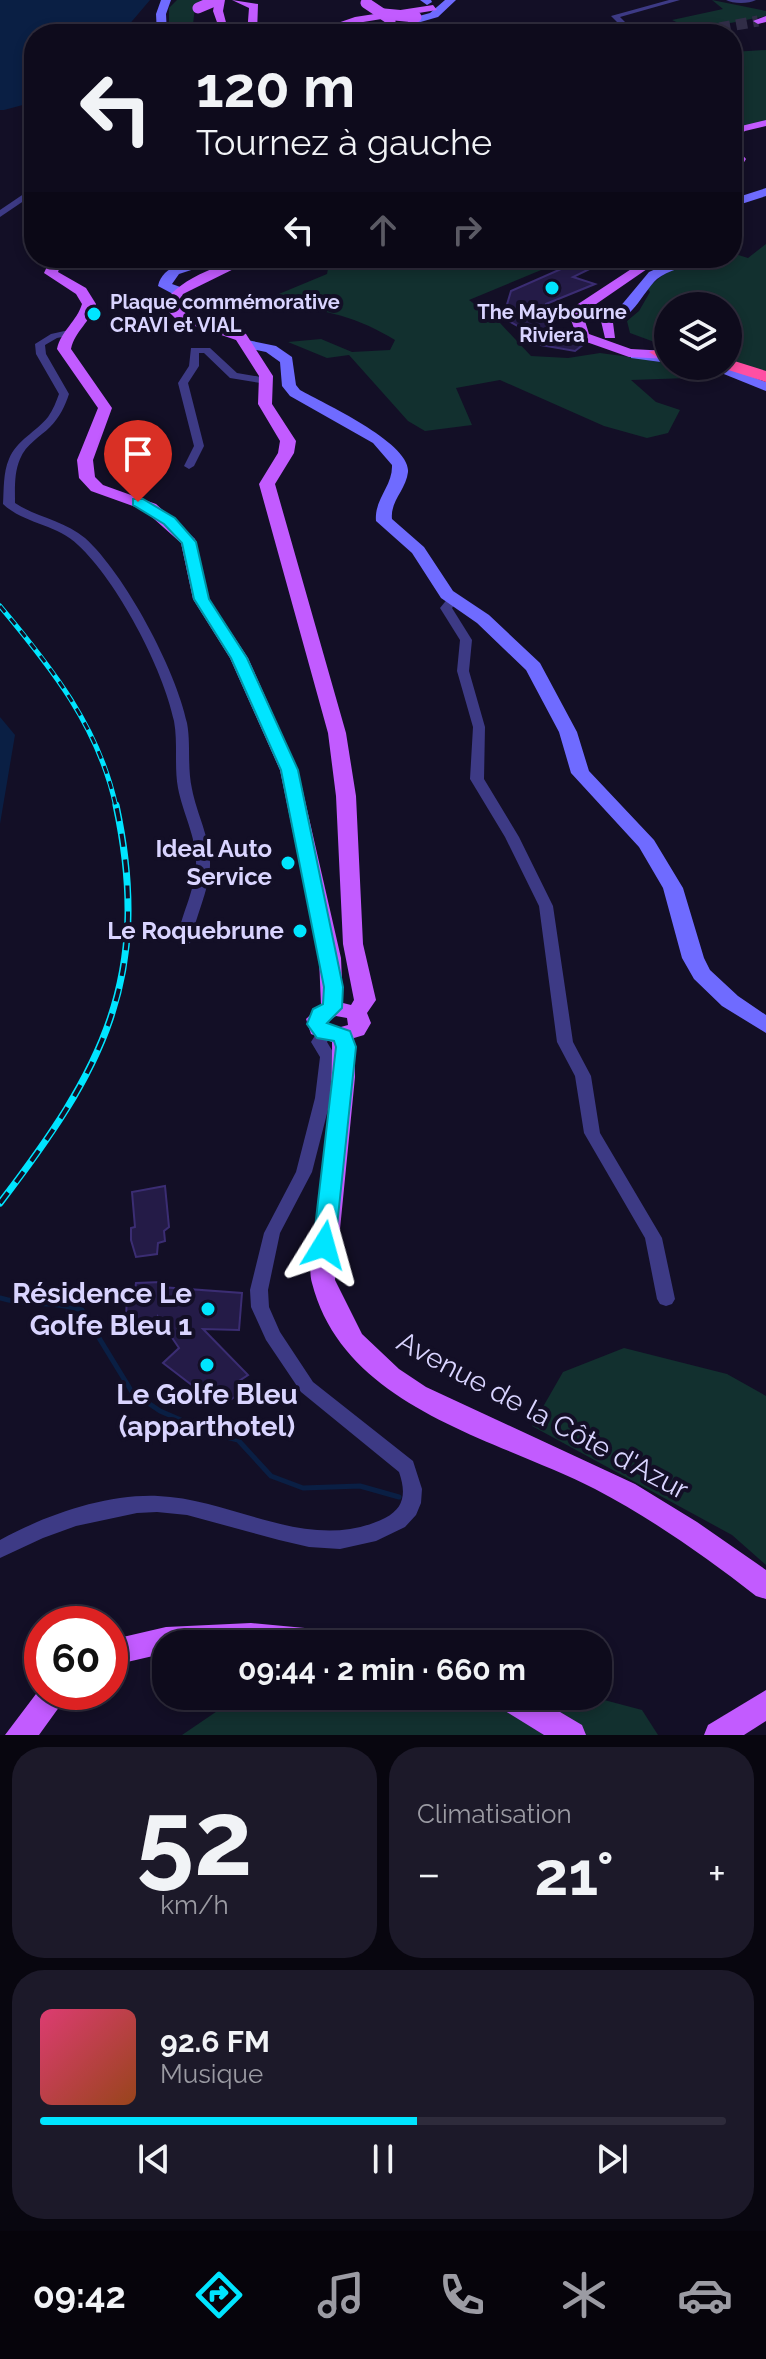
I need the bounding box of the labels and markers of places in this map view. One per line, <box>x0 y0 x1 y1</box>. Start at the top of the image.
marker: The Maybourne Riviera <box>543 279 561 297</box>
place label: Plaque commémorative CRAVI et VIAL <box>110 290 340 337</box>
place label: The Maybourne Riviera <box>477 300 627 347</box>
marker: Plaque commémorative CRAVI et VIAL <box>85 305 103 323</box>
pin <box>104 420 172 502</box>
place label: Ideal Auto Service <box>155 834 272 891</box>
marker: Ideal Auto Service <box>279 854 297 872</box>
place label: Le Roquebrune <box>107 916 284 945</box>
marker: Le Roquebrune <box>291 922 309 940</box>
place label: Résidence Le Golfe Bleu 1 <box>12 1277 192 1342</box>
marker: Résidence Le Golfe Bleu 1 <box>199 1300 217 1318</box>
marker: Le Golfe Bleu (apparthotel) <box>198 1356 216 1374</box>
place label: Le Golfe Bleu (apparthotel) <box>116 1378 298 1443</box>

